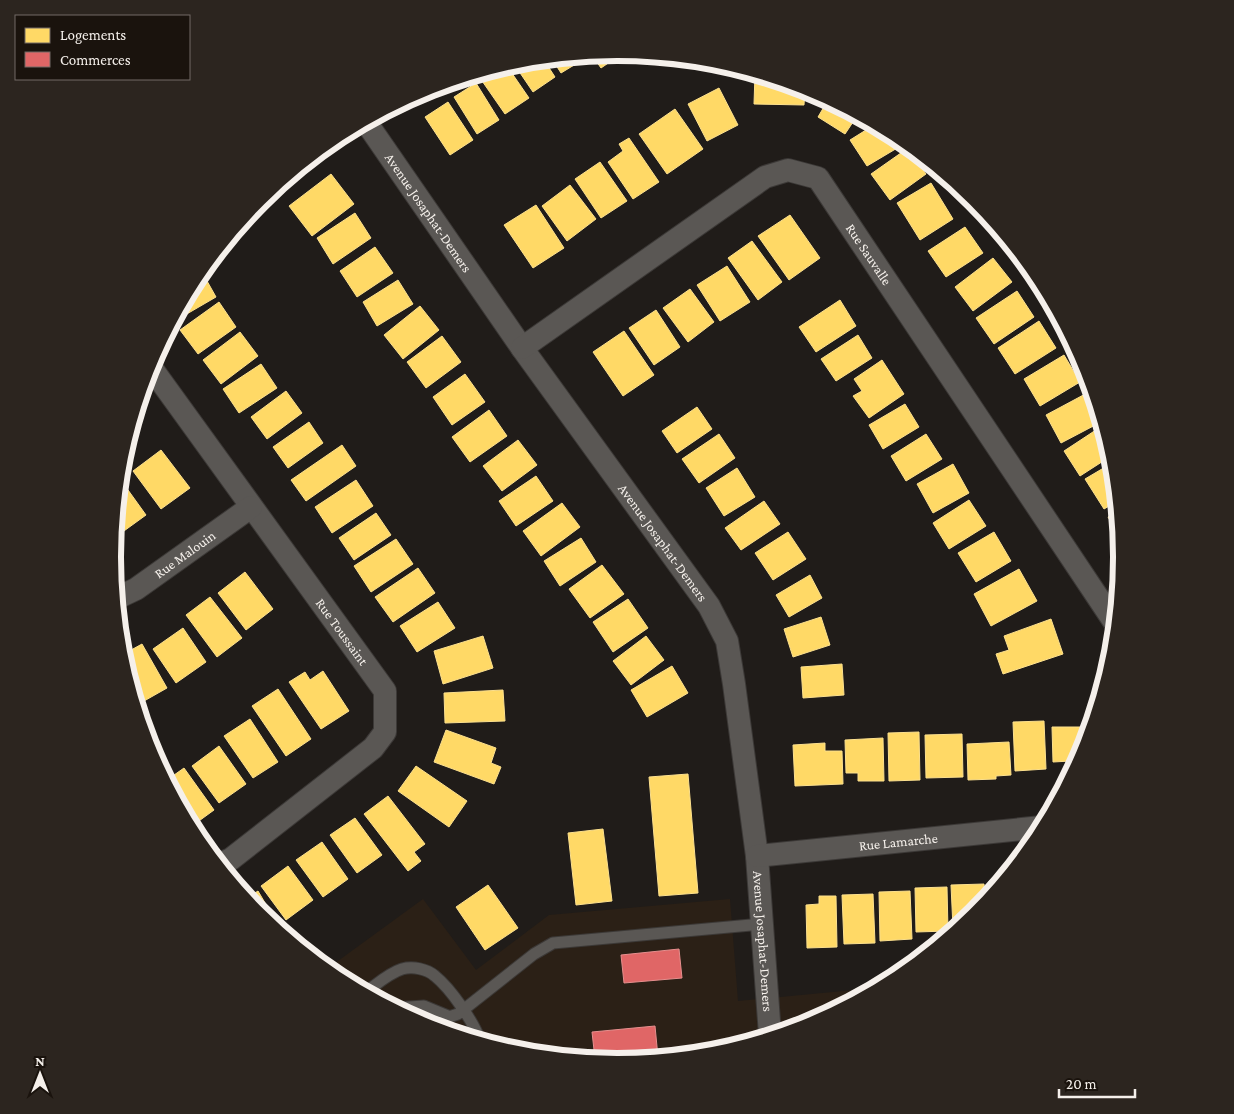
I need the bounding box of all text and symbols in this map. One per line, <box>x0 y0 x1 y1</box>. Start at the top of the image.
legend <box>15 15 190 80</box>
text: Logements <box>60 27 126 44</box>
text: Commerces <box>60 52 131 68</box>
street label: Avenue Josaphat-Demers <box>382 150 475 275</box>
street label: Rue Sauvalle <box>843 221 895 288</box>
street label: Avenue Josaphat-Demers <box>615 481 711 605</box>
street label: Rue Malouin <box>151 527 219 581</box>
street label: Rue Toussaint <box>313 595 372 669</box>
street label: Rue Lamarche <box>858 830 938 854</box>
street label: Avenue Josaphat-Demers <box>750 870 776 1012</box>
north arrow <box>15 1049 65 1099</box>
text: N <box>35 1053 45 1069</box>
scale bar <box>1059 1066 1135 1098</box>
text: 20 m <box>1066 1076 1097 1092</box>

